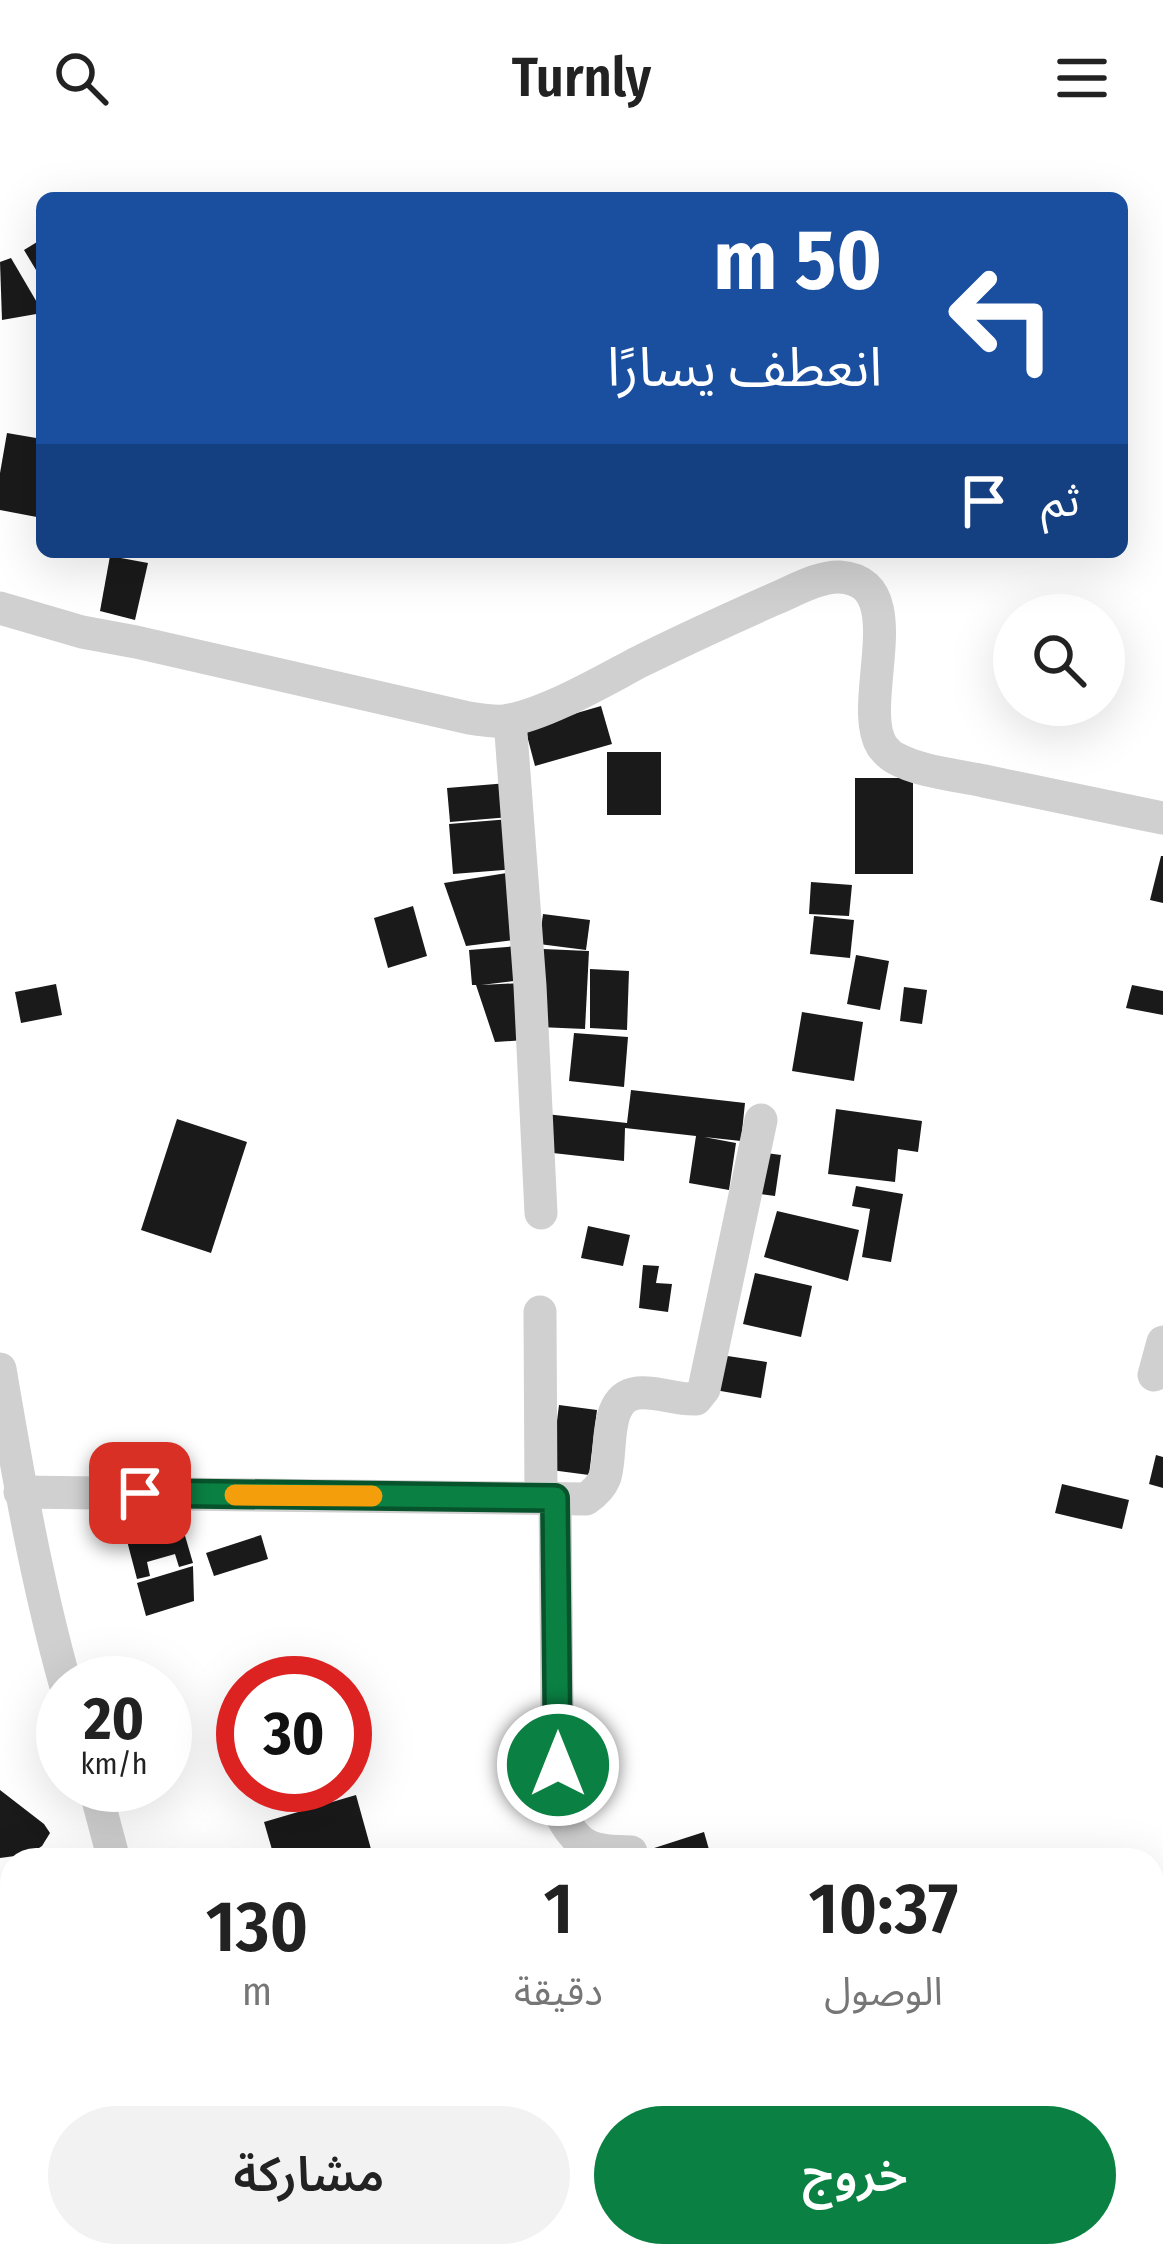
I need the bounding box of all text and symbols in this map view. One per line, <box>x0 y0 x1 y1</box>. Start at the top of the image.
icon: search <box>48 45 114 111</box>
icon: menu <box>1049 45 1115 111</box>
text: Turnly <box>512 46 651 110</box>
text: 50 m <box>713 210 882 311</box>
icon: left <box>924 240 1080 396</box>
text: انعطف يسارًا <box>607 336 882 400</box>
icon: arrive <box>951 468 1017 534</box>
text: ثم <box>1041 474 1080 528</box>
map controls <box>993 594 1125 726</box>
button: search <box>993 594 1125 726</box>
pin <box>89 1442 191 1544</box>
icon: arrive <box>107 1460 173 1526</box>
speed limit sign: 30 <box>216 1656 372 1812</box>
text: 20 <box>84 1683 144 1755</box>
position arrow <box>495 1702 621 1828</box>
text: km/h <box>81 1746 147 1782</box>
text: 1 <box>543 1866 573 1952</box>
text: 10:37 <box>809 1866 958 1952</box>
text: 130 <box>206 1884 308 1970</box>
text: m <box>242 1969 272 2015</box>
text: دقيقة <box>514 1969 603 2015</box>
text: الوصول <box>824 1969 943 2015</box>
button: مشاركة <box>48 2106 570 2244</box>
button: خروج <box>594 2106 1116 2244</box>

